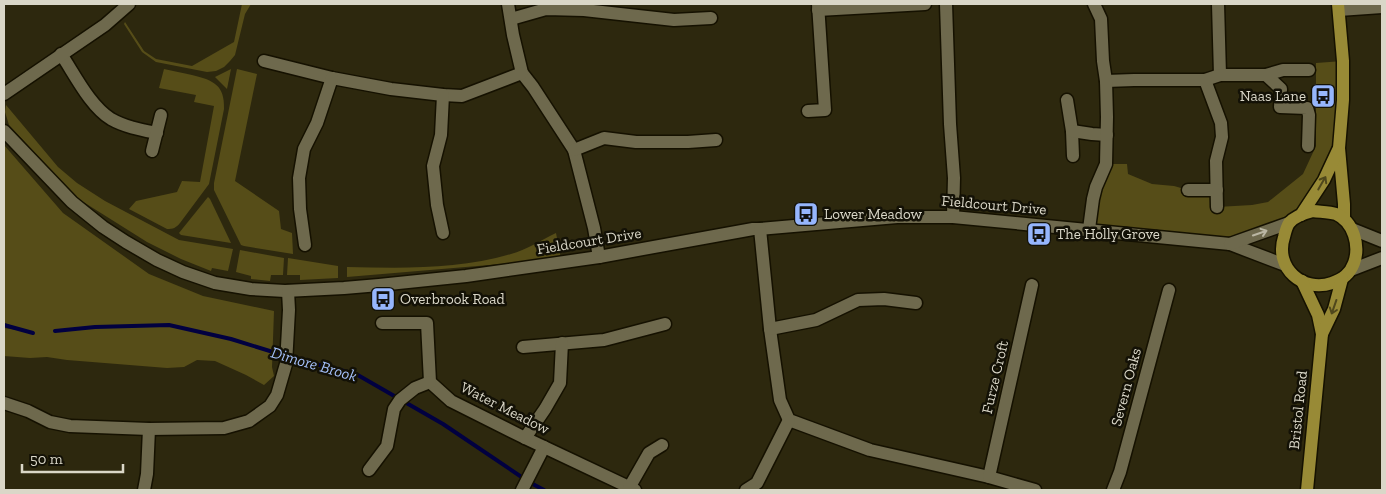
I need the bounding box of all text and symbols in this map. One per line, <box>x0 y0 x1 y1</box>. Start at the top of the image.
bus stop icon: Naas Lane <box>1310 83 1336 109</box>
place label: Naas Lane <box>1240 87 1306 105</box>
one-way arrow <box>1318 176 1328 190</box>
street label: Fieldcourt Drive <box>941 191 1047 219</box>
bus stop icon: Lower Meadow <box>793 201 819 227</box>
place label: Lower Meadow <box>824 205 923 223</box>
bus stop icon: The Holly Grove <box>1026 221 1052 247</box>
street label: Fieldcourt Drive <box>536 224 642 258</box>
place label: The Holly Grove <box>1056 225 1160 243</box>
one-way arrow <box>1251 228 1267 237</box>
bus stop icon: Overbrook Road <box>370 286 396 312</box>
place label: Overbrook Road <box>400 290 506 308</box>
one-way arrow <box>1329 299 1338 314</box>
street label: Furze Croft <box>978 338 1012 415</box>
water label: Dimore Brook <box>269 343 359 385</box>
street label: Severn Oaks <box>1107 346 1145 428</box>
street label: Bristol Road <box>1285 369 1311 450</box>
street label: Water Meadow <box>458 378 553 438</box>
scale bar <box>22 442 124 474</box>
text: 50 m <box>30 450 63 468</box>

